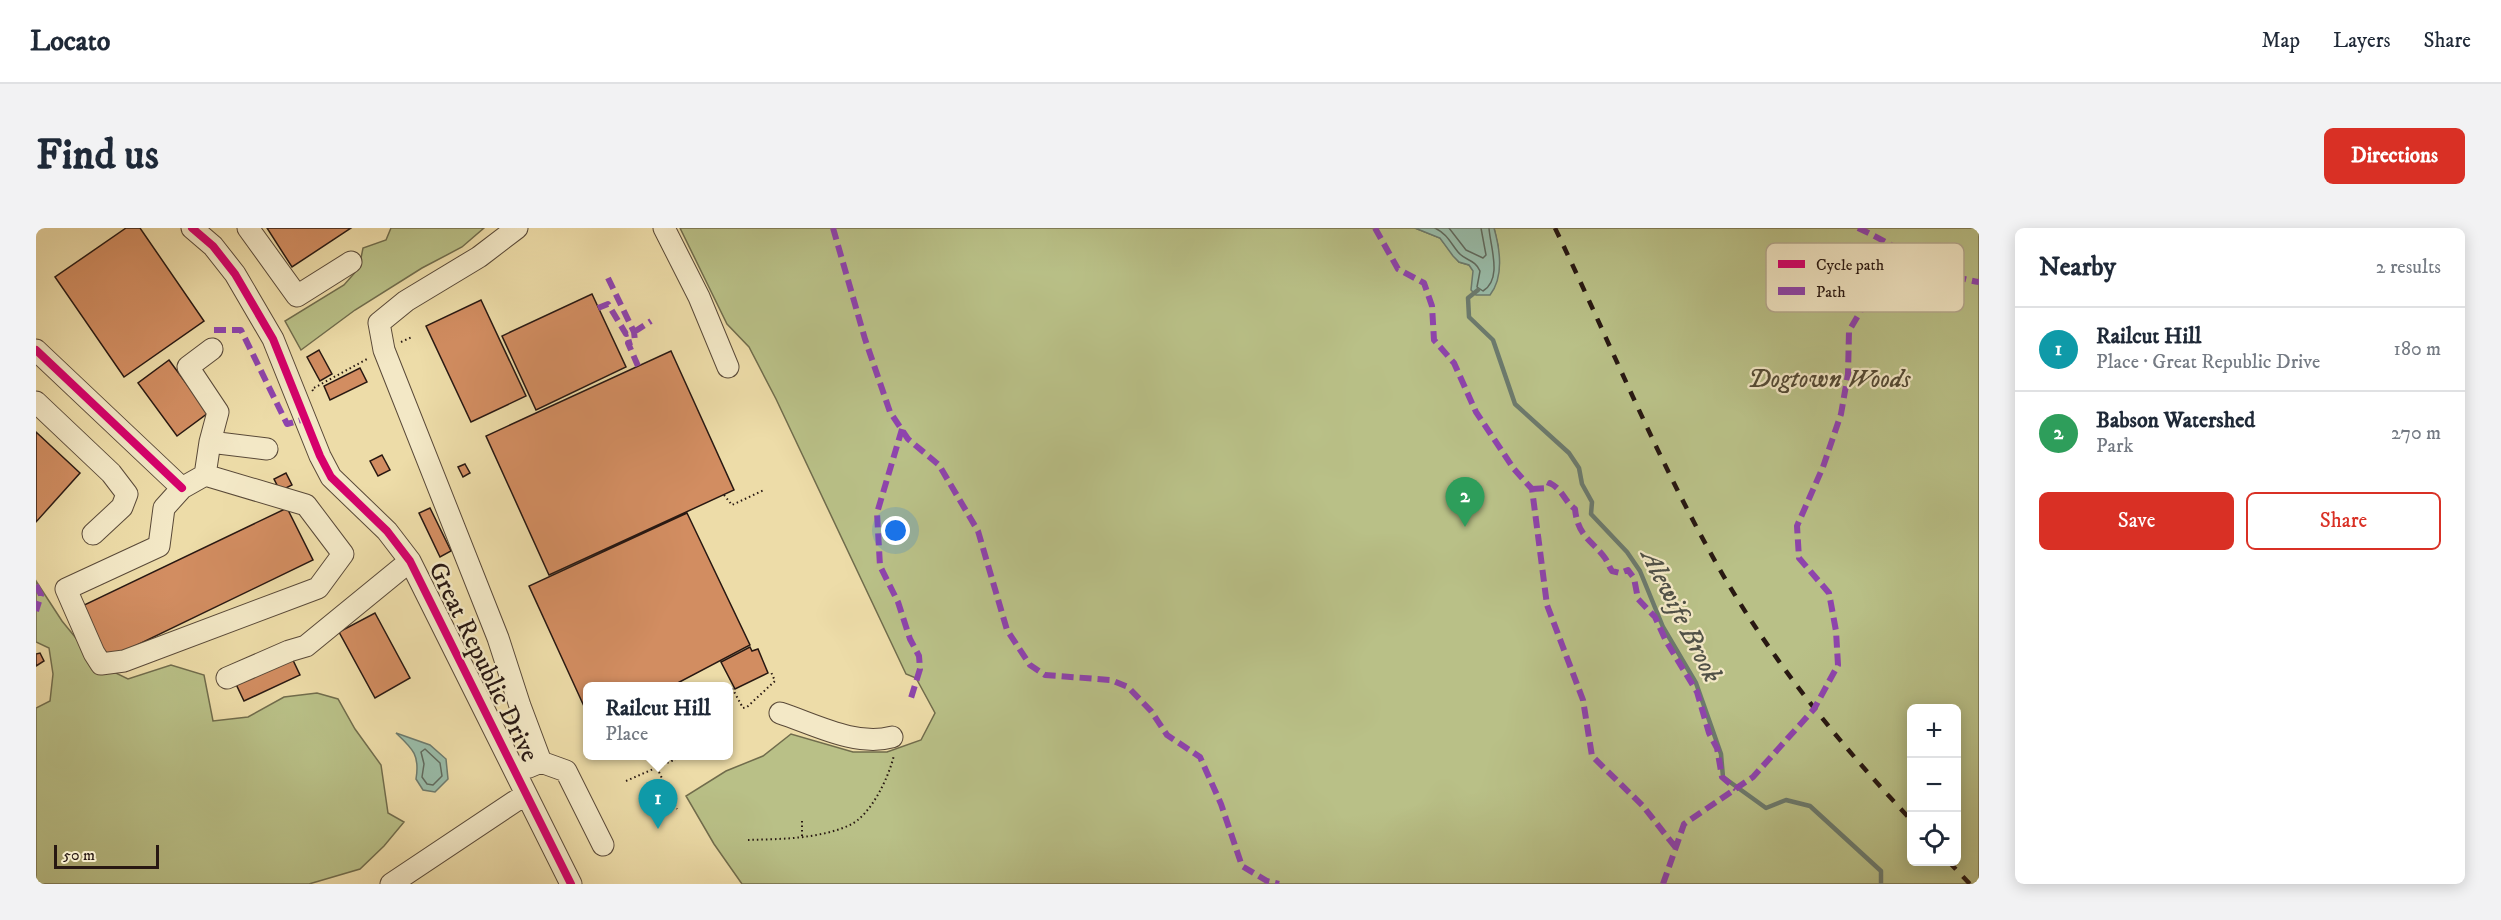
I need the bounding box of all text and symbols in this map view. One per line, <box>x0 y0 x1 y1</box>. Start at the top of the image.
text: Locato <box>30 24 110 59</box>
text: Map <box>2261 28 2300 54</box>
text: Layers <box>2333 28 2391 54</box>
text: Share <box>2424 28 2471 54</box>
button: Directions <box>2324 128 2465 184</box>
text: Find us <box>36 130 159 182</box>
legend <box>1766 243 1964 312</box>
text: Nearby <box>2039 251 2116 284</box>
text: Cycle path <box>1816 255 1885 275</box>
text: 2 results <box>2376 255 2441 280</box>
text: Path <box>1816 282 1846 302</box>
text: Railcut Hill <box>2096 323 2201 350</box>
text: 1 <box>2055 337 2062 362</box>
text: 180 m <box>2394 337 2441 362</box>
text: Place · Great Republic Drive <box>2096 350 2320 375</box>
park label: Dogtown Woods <box>1748 363 1911 396</box>
text: Babson Watershed <box>2096 407 2255 434</box>
text: 2 <box>2054 421 2063 446</box>
text: 270 m <box>2391 421 2441 446</box>
text: Park <box>2096 434 2133 459</box>
pin: 2 <box>1446 478 1484 527</box>
button: Save <box>2039 492 2234 550</box>
button: Share <box>2246 492 2441 550</box>
your location <box>881 516 910 545</box>
water label: Alewife Brook <box>1632 541 1729 689</box>
street label: Great Republic Drive <box>420 557 546 767</box>
popup <box>583 682 733 760</box>
text: Railcut Hill <box>605 695 711 722</box>
map controls <box>1907 704 1961 866</box>
button: + <box>1907 704 1961 758</box>
text: Place <box>605 722 648 747</box>
button: − <box>1907 758 1961 812</box>
pin: 1 <box>638 780 678 829</box>
button: locate <box>1907 812 1961 866</box>
scale bar <box>54 842 159 870</box>
text: 50 m <box>63 845 95 865</box>

